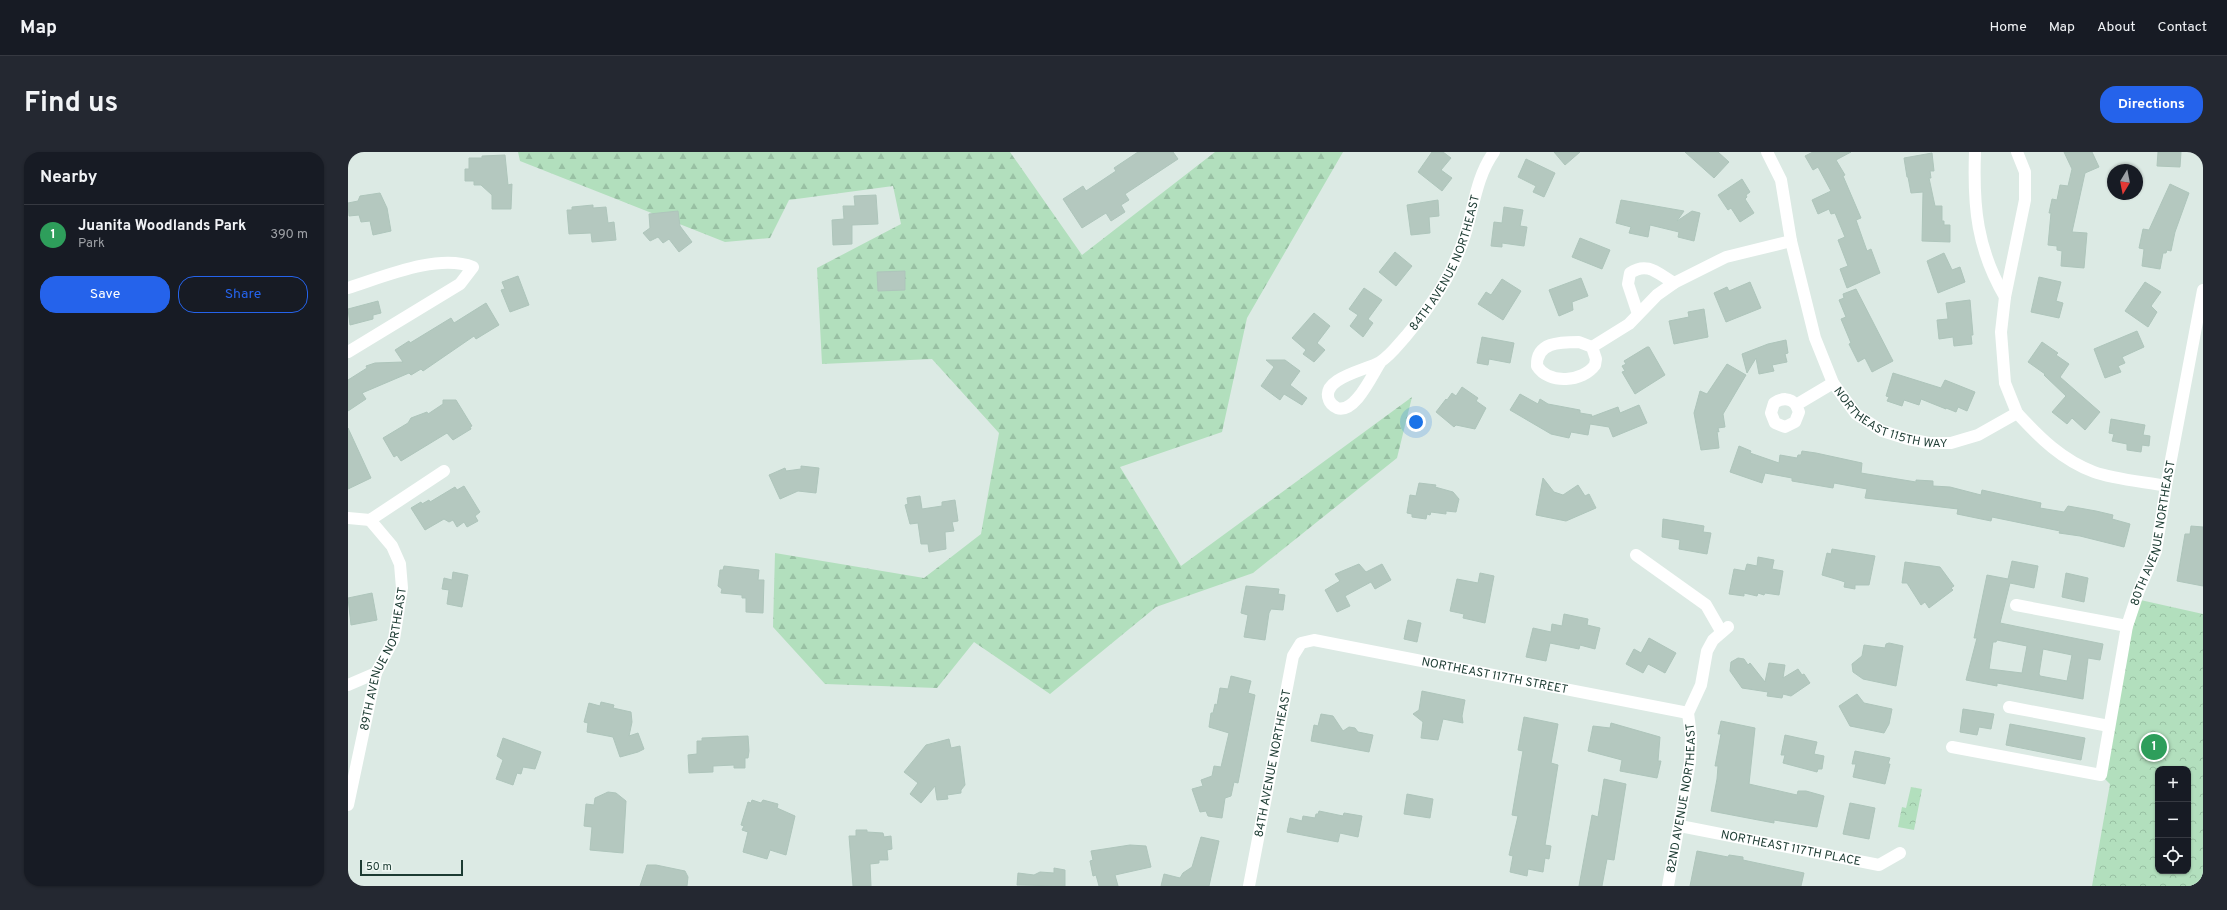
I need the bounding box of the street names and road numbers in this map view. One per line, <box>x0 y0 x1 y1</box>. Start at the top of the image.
street label: 84TH AVENUE NORTHEAST <box>1406 193 1484 335</box>
street label: NORTHEAST 115TH WAY <box>1830 384 1948 453</box>
street label: 80TH AVENUE NORTHEAST <box>2127 459 2180 608</box>
street label: 89TH AVENUE NORTHEAST <box>357 586 411 732</box>
street label: NORTHEAST 117TH STREET <box>1420 654 1569 698</box>
street label: 84TH AVENUE NORTHEAST <box>1251 688 1295 839</box>
street label: 82ND AVENUE NORTHEAST <box>1663 722 1700 874</box>
street label: NORTHEAST 117TH PLACE <box>1719 827 1862 870</box>

